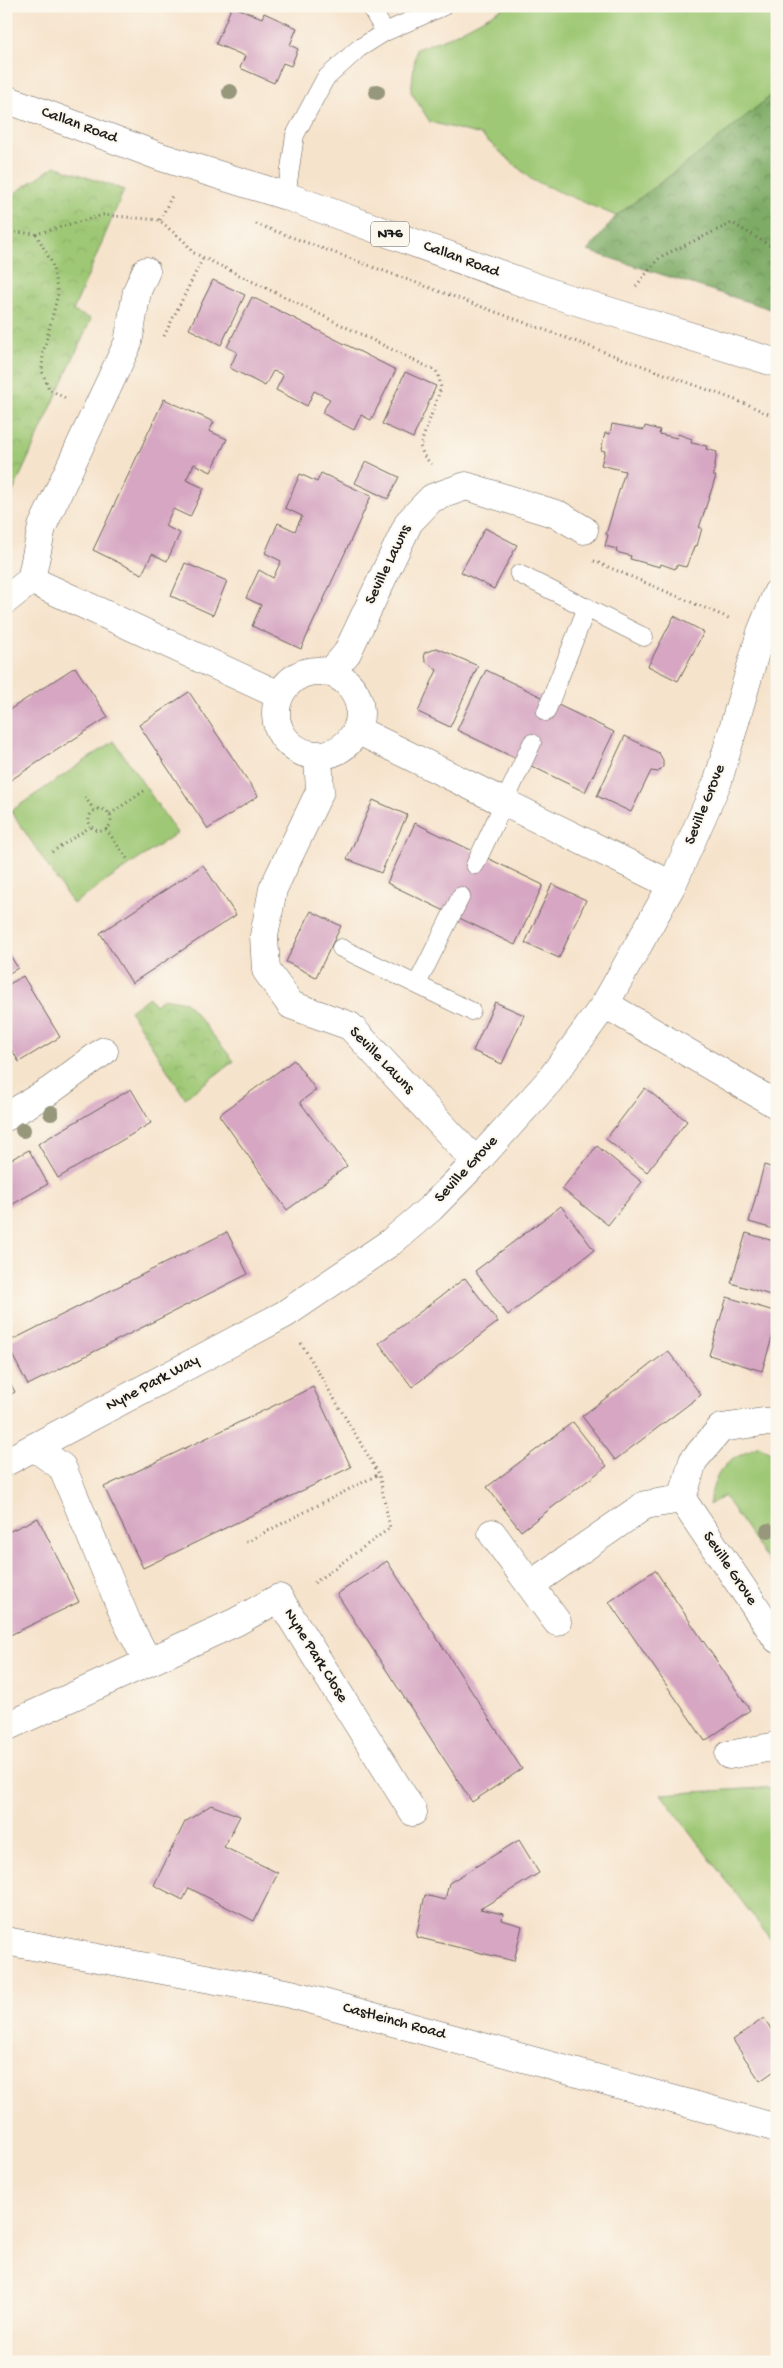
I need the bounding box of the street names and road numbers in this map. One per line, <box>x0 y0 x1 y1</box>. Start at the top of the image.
street label: Callan Road <box>38 103 121 149</box>
road number: N76 <box>371 222 409 246</box>
street label: Callan Road <box>420 237 503 283</box>
street label: Seville Lawns <box>362 521 417 608</box>
street label: Seville Grove <box>681 761 731 848</box>
street label: Seville Lawns <box>344 1023 418 1099</box>
street label: Seville Grove <box>431 1132 503 1207</box>
street label: Nyne Park Way <box>103 1351 203 1416</box>
street label: Seville Grove <box>697 1529 761 1610</box>
street label: Nyne Park Close <box>279 1606 352 1707</box>
street label: Castleinch Road <box>341 1999 449 2045</box>

